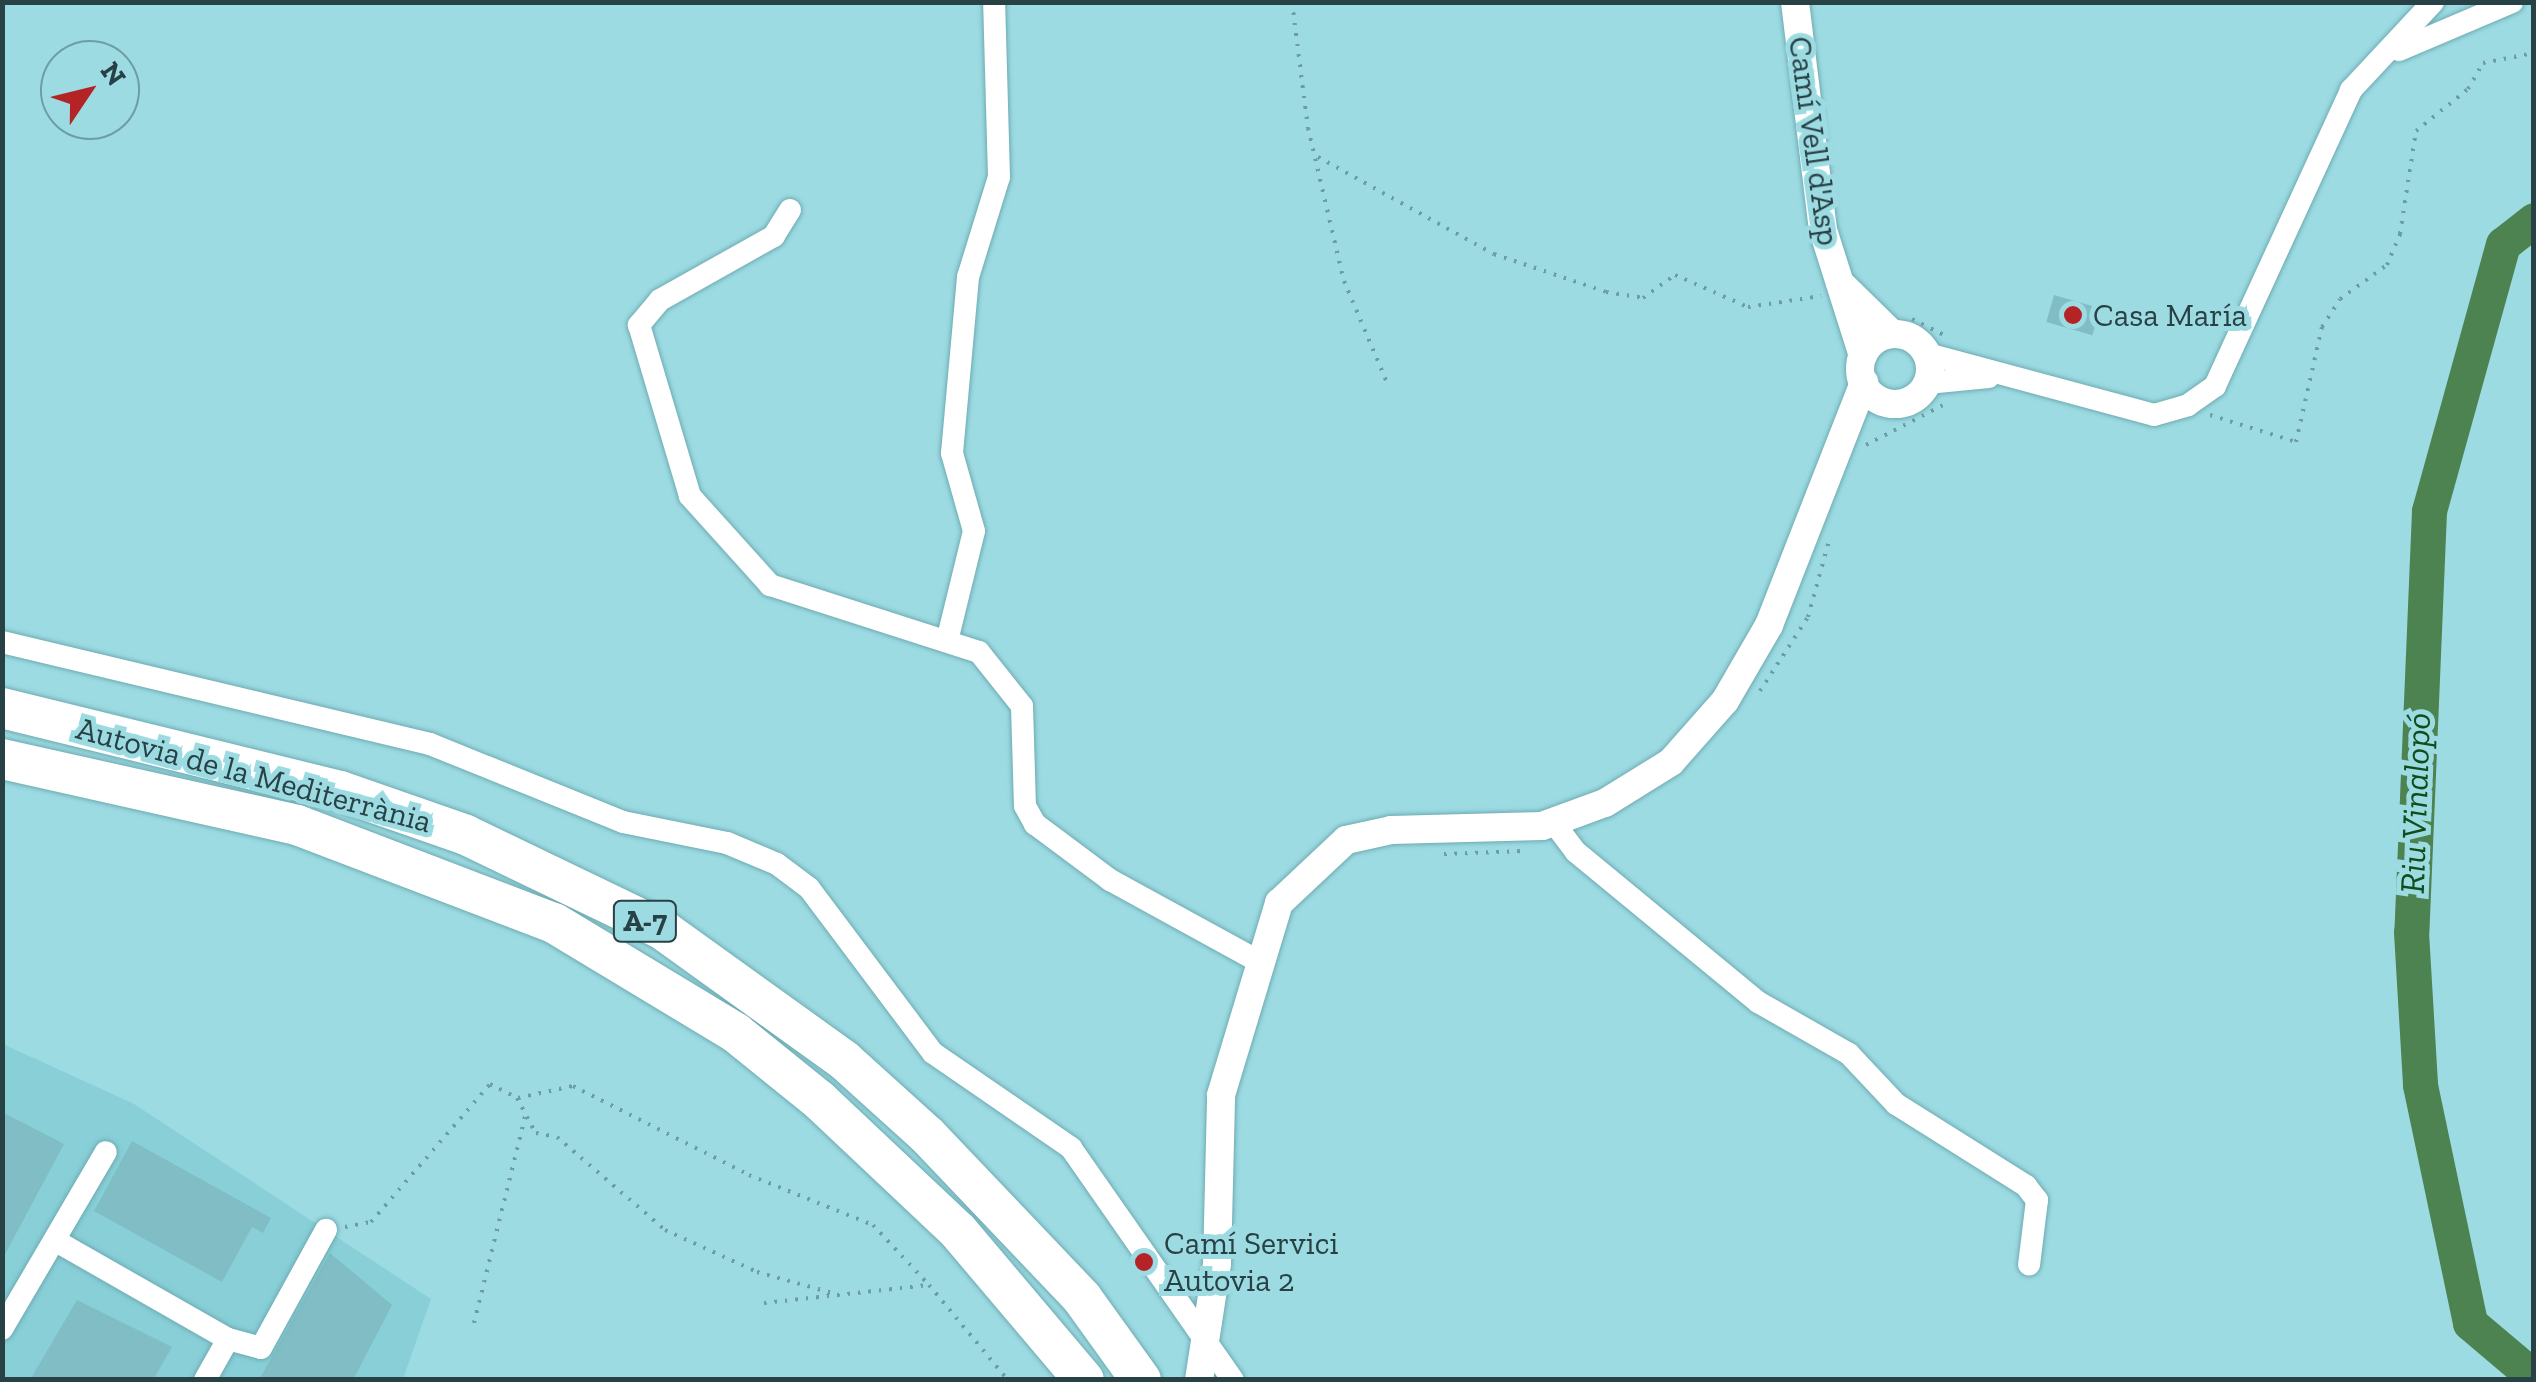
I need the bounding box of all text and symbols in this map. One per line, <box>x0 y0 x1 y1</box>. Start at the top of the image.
street label: Camí Vell d'Asp <box>1780 34 1848 248</box>
north arrow <box>40 40 140 140</box>
text: N <box>94 55 133 92</box>
place label: Casa María <box>2093 296 2247 334</box>
marker: Casa María <box>2062 304 2084 326</box>
street label: Autovia de la Mediterrània <box>72 709 436 841</box>
water label: Riu Vinalopó <box>2391 711 2439 895</box>
road number: A-7 <box>612 896 678 946</box>
place label: Camí Servici Autovia 2 <box>1164 1225 1338 1300</box>
marker: Camí Servici Autovia 2 <box>1133 1251 1155 1273</box>

